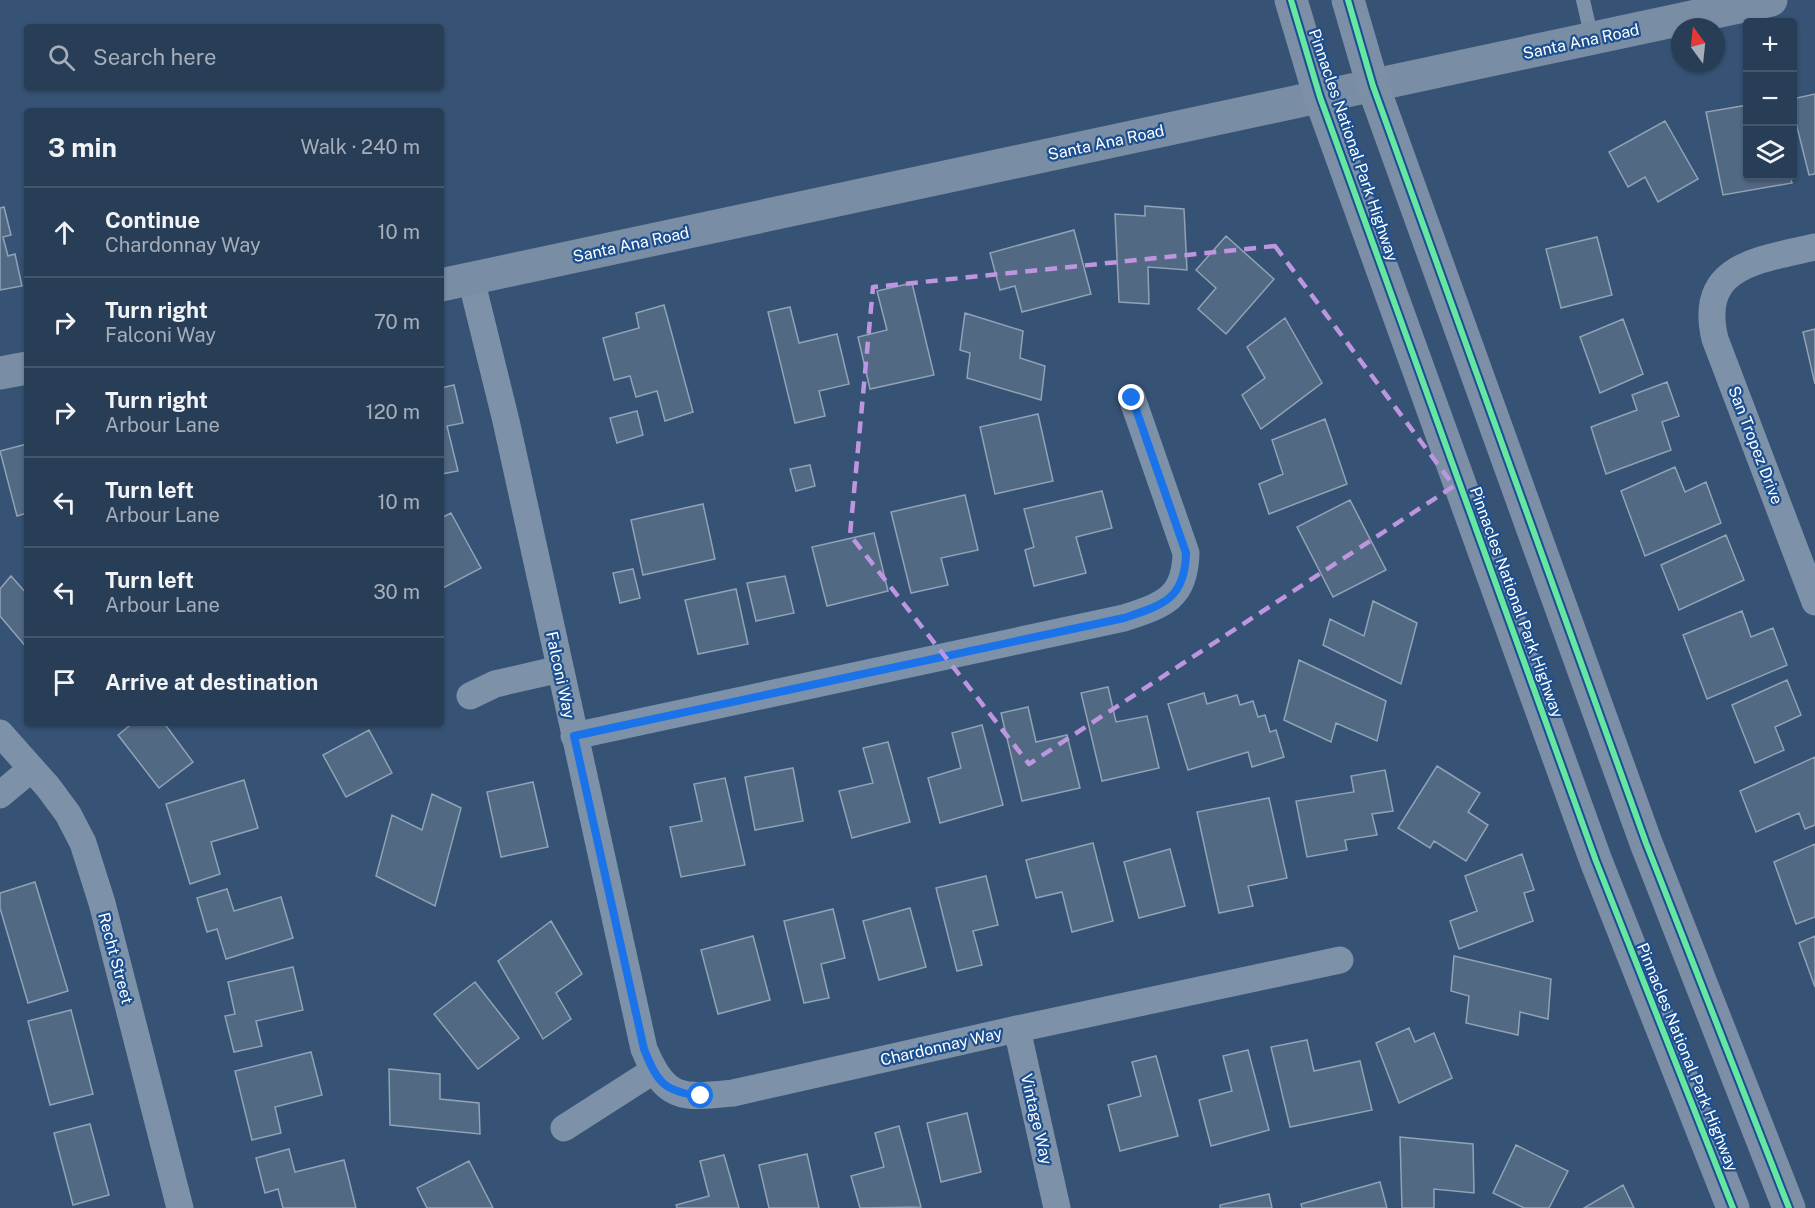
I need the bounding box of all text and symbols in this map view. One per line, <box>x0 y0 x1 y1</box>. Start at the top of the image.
north arrow <box>1671 18 1725 72</box>
map controls <box>1743 18 1797 180</box>
button: + <box>1743 18 1797 72</box>
street label: Santa Ana Road <box>1521 20 1641 63</box>
search box <box>24 24 444 90</box>
street label: Pinnacles National Park Highway <box>1305 26 1402 264</box>
icon: search <box>45 41 78 74</box>
text: Search here <box>93 44 217 70</box>
button: − <box>1743 72 1797 126</box>
street label: Santa Ana Road <box>1046 121 1166 164</box>
button: layers <box>1743 126 1797 180</box>
text: 3 min <box>48 132 117 163</box>
text: Walk · 240 m <box>300 135 420 159</box>
text: Continue <box>105 207 200 233</box>
icon: ahead <box>48 216 81 249</box>
text: 10 m <box>377 220 420 244</box>
street label: Santa Ana Road <box>571 223 691 266</box>
text: Chardonnay Way <box>105 233 261 257</box>
text: Turn right <box>105 297 208 323</box>
icon: right <box>48 306 81 339</box>
text: 70 m <box>374 310 420 334</box>
text: Falconi Way <box>105 323 216 347</box>
street label: San Tropez Drive <box>1724 383 1787 507</box>
route end <box>1118 384 1144 410</box>
text: Turn right <box>105 387 208 413</box>
icon: right <box>48 396 81 429</box>
text: 120 m <box>366 400 420 424</box>
text: Arbour Lane <box>105 413 220 437</box>
text: Turn left <box>105 477 194 503</box>
street label: Pinnacles National Park Highway <box>1466 484 1567 721</box>
icon: left <box>48 486 81 519</box>
text: 10 m <box>377 490 420 514</box>
text: Arbour Lane <box>105 503 220 527</box>
text: Turn left <box>105 567 194 593</box>
icon: left <box>48 576 81 609</box>
text: 30 m <box>373 580 420 604</box>
text: Arbour Lane <box>105 593 220 617</box>
street label: Falconi Way <box>542 630 579 721</box>
icon: arrive <box>48 666 81 699</box>
text: Arrive at destination <box>105 669 318 695</box>
street label: Recht Street <box>94 910 137 1006</box>
street label: Pinnacles National Park Highway <box>1633 940 1742 1175</box>
street label: Chardonnay Way <box>878 1023 1004 1070</box>
street label: Vintage Way <box>1017 1072 1056 1167</box>
route start <box>687 1082 713 1108</box>

